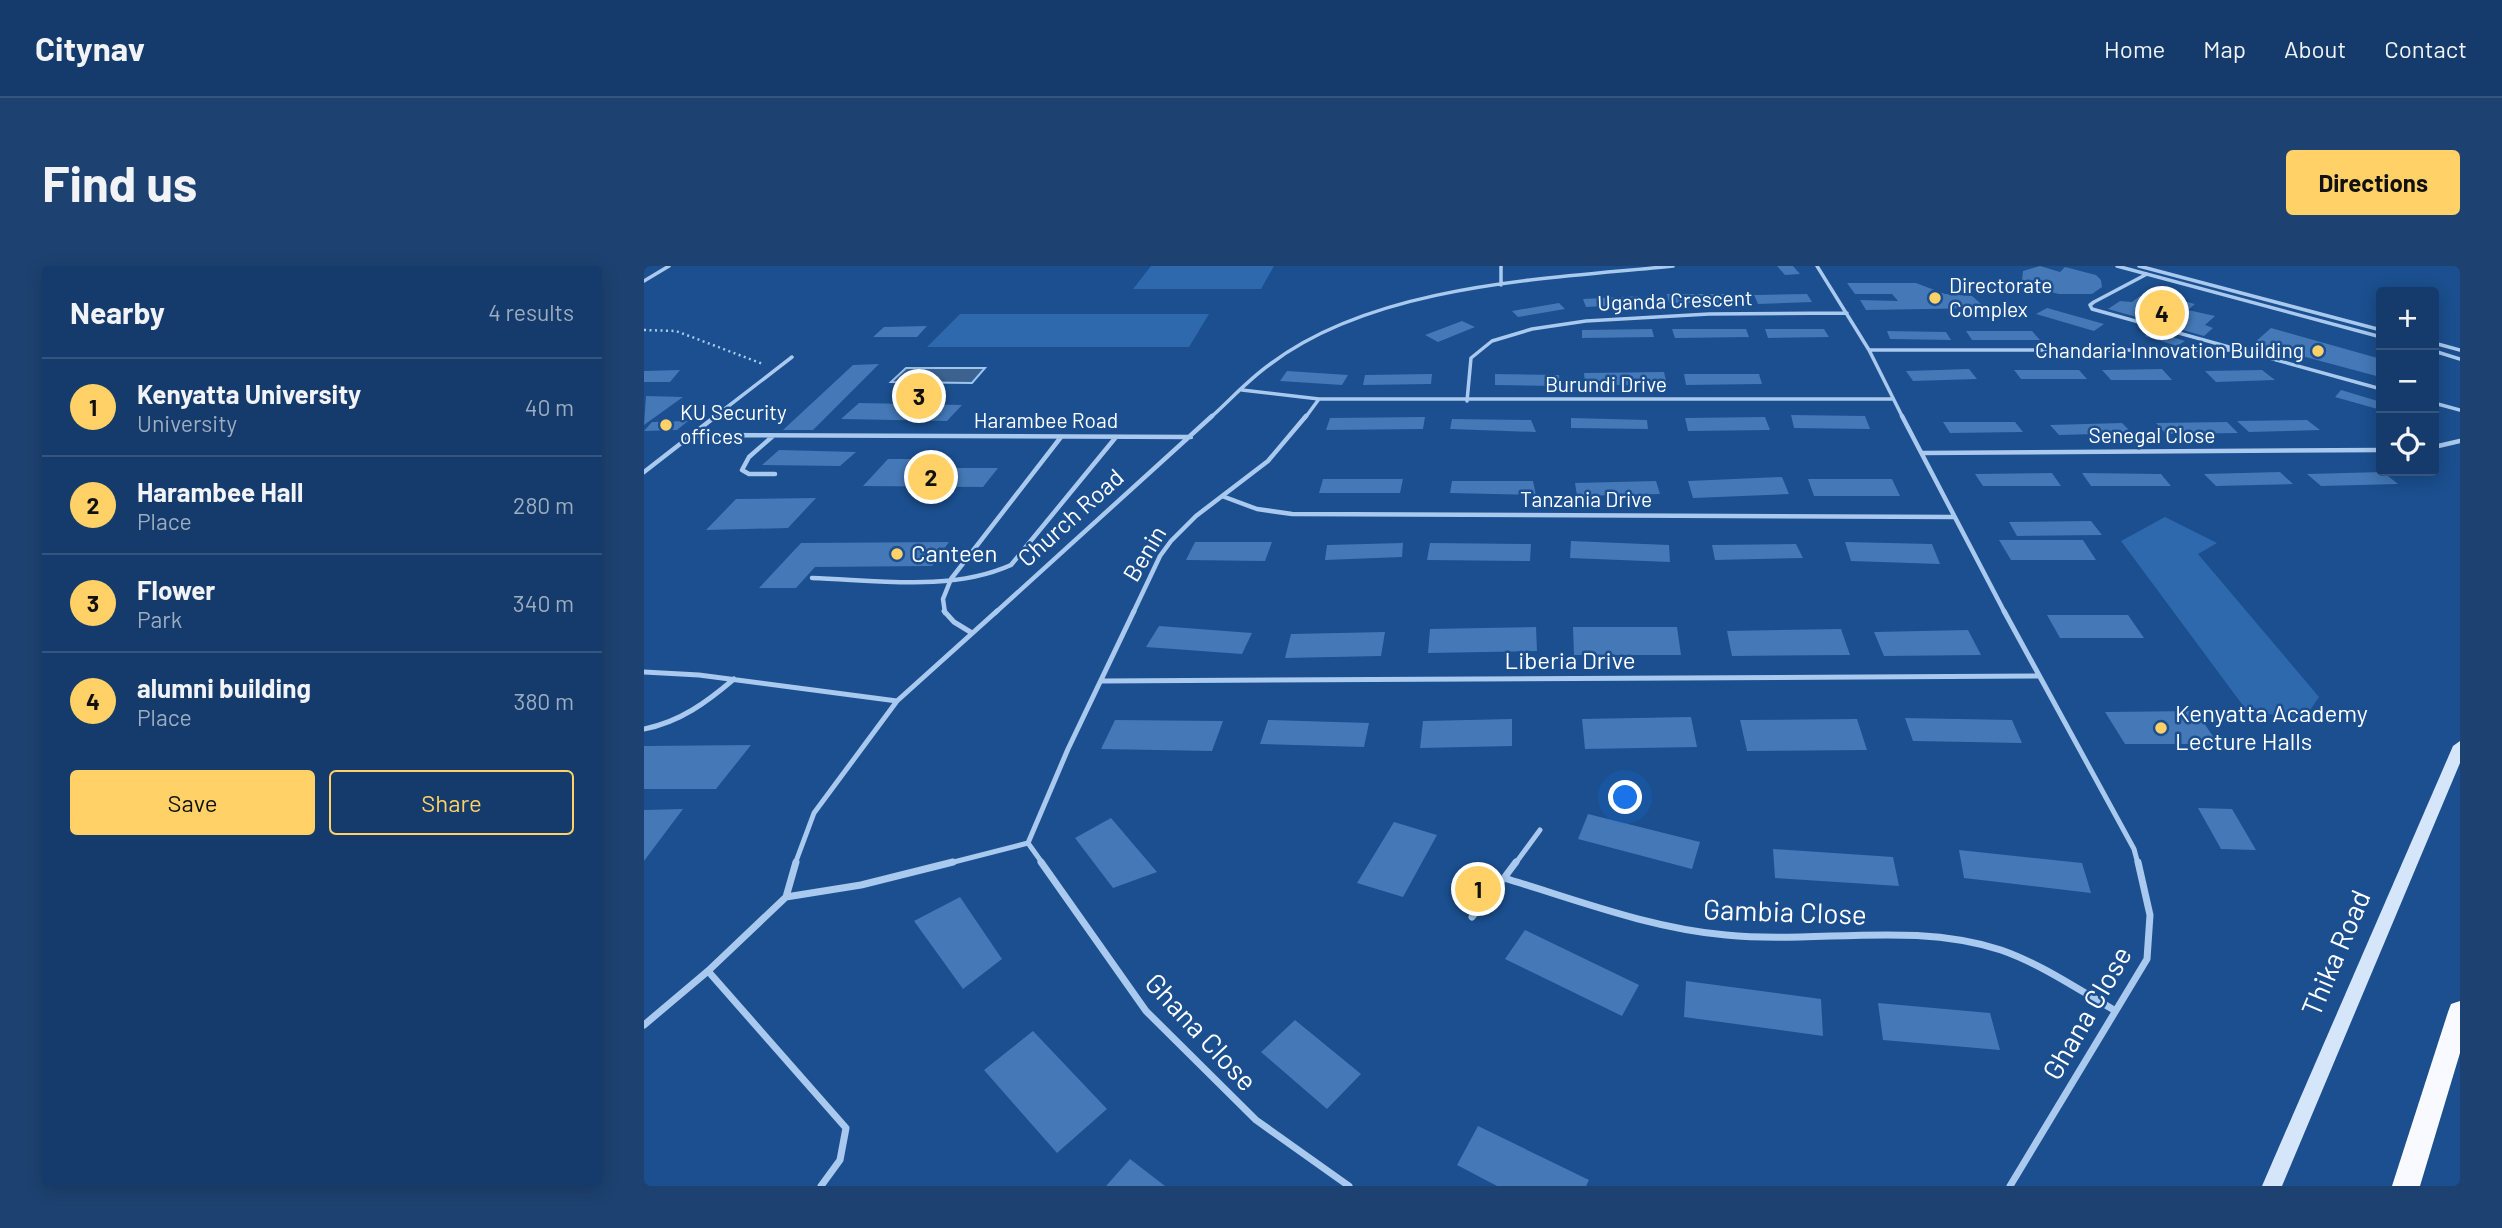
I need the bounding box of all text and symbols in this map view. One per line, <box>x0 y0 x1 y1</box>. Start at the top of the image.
text: Citynav <box>35 28 145 68</box>
text: Home <box>2104 34 2165 63</box>
text: Map <box>2203 34 2246 63</box>
text: About <box>2284 34 2346 63</box>
text: Contact <box>2384 34 2467 63</box>
button: Directions <box>2286 150 2460 215</box>
text: Find us <box>42 153 197 212</box>
place label: Directorate Complex <box>1949 272 2053 321</box>
street label: Uganda Crescent <box>1597 284 1753 315</box>
pin: 4 <box>2139 287 2185 339</box>
map controls <box>2376 287 2439 476</box>
button: + <box>2376 287 2439 350</box>
marker: Directorate Complex <box>1927 290 1943 306</box>
text: Nearby <box>70 294 165 330</box>
text: 4 results <box>488 298 574 326</box>
place label: Chandaria Innovation Building <box>2035 337 2304 362</box>
marker: Chandaria Innovation Building <box>2310 343 2326 359</box>
button: − <box>2376 350 2439 413</box>
pin: 3 <box>896 370 942 422</box>
street label: Burundi Drive <box>1545 371 1667 396</box>
text: Kenyatta University <box>137 378 361 409</box>
text: 1 <box>89 393 97 421</box>
text: 40 m <box>525 393 574 421</box>
place label: KU Security offices <box>680 399 787 448</box>
street label: Harambee Road <box>974 407 1118 432</box>
text: University <box>137 409 237 437</box>
button: locate <box>2376 413 2439 476</box>
marker: KU Security offices <box>658 417 674 433</box>
street label: Senegal Close <box>2088 422 2216 447</box>
pin: 2 <box>908 451 954 503</box>
street label: Church Road <box>1011 462 1129 572</box>
text: Harambee Hall <box>137 476 303 507</box>
street label: Tanzania Drive <box>1520 486 1652 511</box>
text: 2 <box>87 491 99 519</box>
text: 280 m <box>513 491 574 519</box>
text: Place <box>137 507 192 535</box>
street label: Benin <box>1116 520 1172 586</box>
place label: Canteen <box>911 538 998 567</box>
marker: Canteen <box>889 546 905 562</box>
text: Flower <box>137 574 215 605</box>
text: 3 <box>87 589 99 617</box>
text: 340 m <box>513 589 574 617</box>
text: Park <box>137 605 182 633</box>
street label: Liberia Drive <box>1505 645 1635 674</box>
text: alumni building <box>137 672 311 703</box>
text: 4 <box>86 687 100 715</box>
text: 380 m <box>514 687 574 715</box>
place label: Kenyatta Academy Lecture Halls <box>2175 698 2368 755</box>
text: Place <box>137 703 192 731</box>
marker: Kenyatta Academy Lecture Halls <box>2153 720 2169 736</box>
button: Save <box>70 770 315 835</box>
button: Share <box>329 770 574 835</box>
your location <box>1608 780 1642 814</box>
pin: 1 <box>1455 863 1501 915</box>
street label: Thika Road <box>2293 884 2377 1021</box>
street label: Gambia Close <box>1703 891 1868 931</box>
street label: Ghana Close <box>2034 940 2138 1085</box>
street label: Ghana Close <box>1139 965 1265 1097</box>

